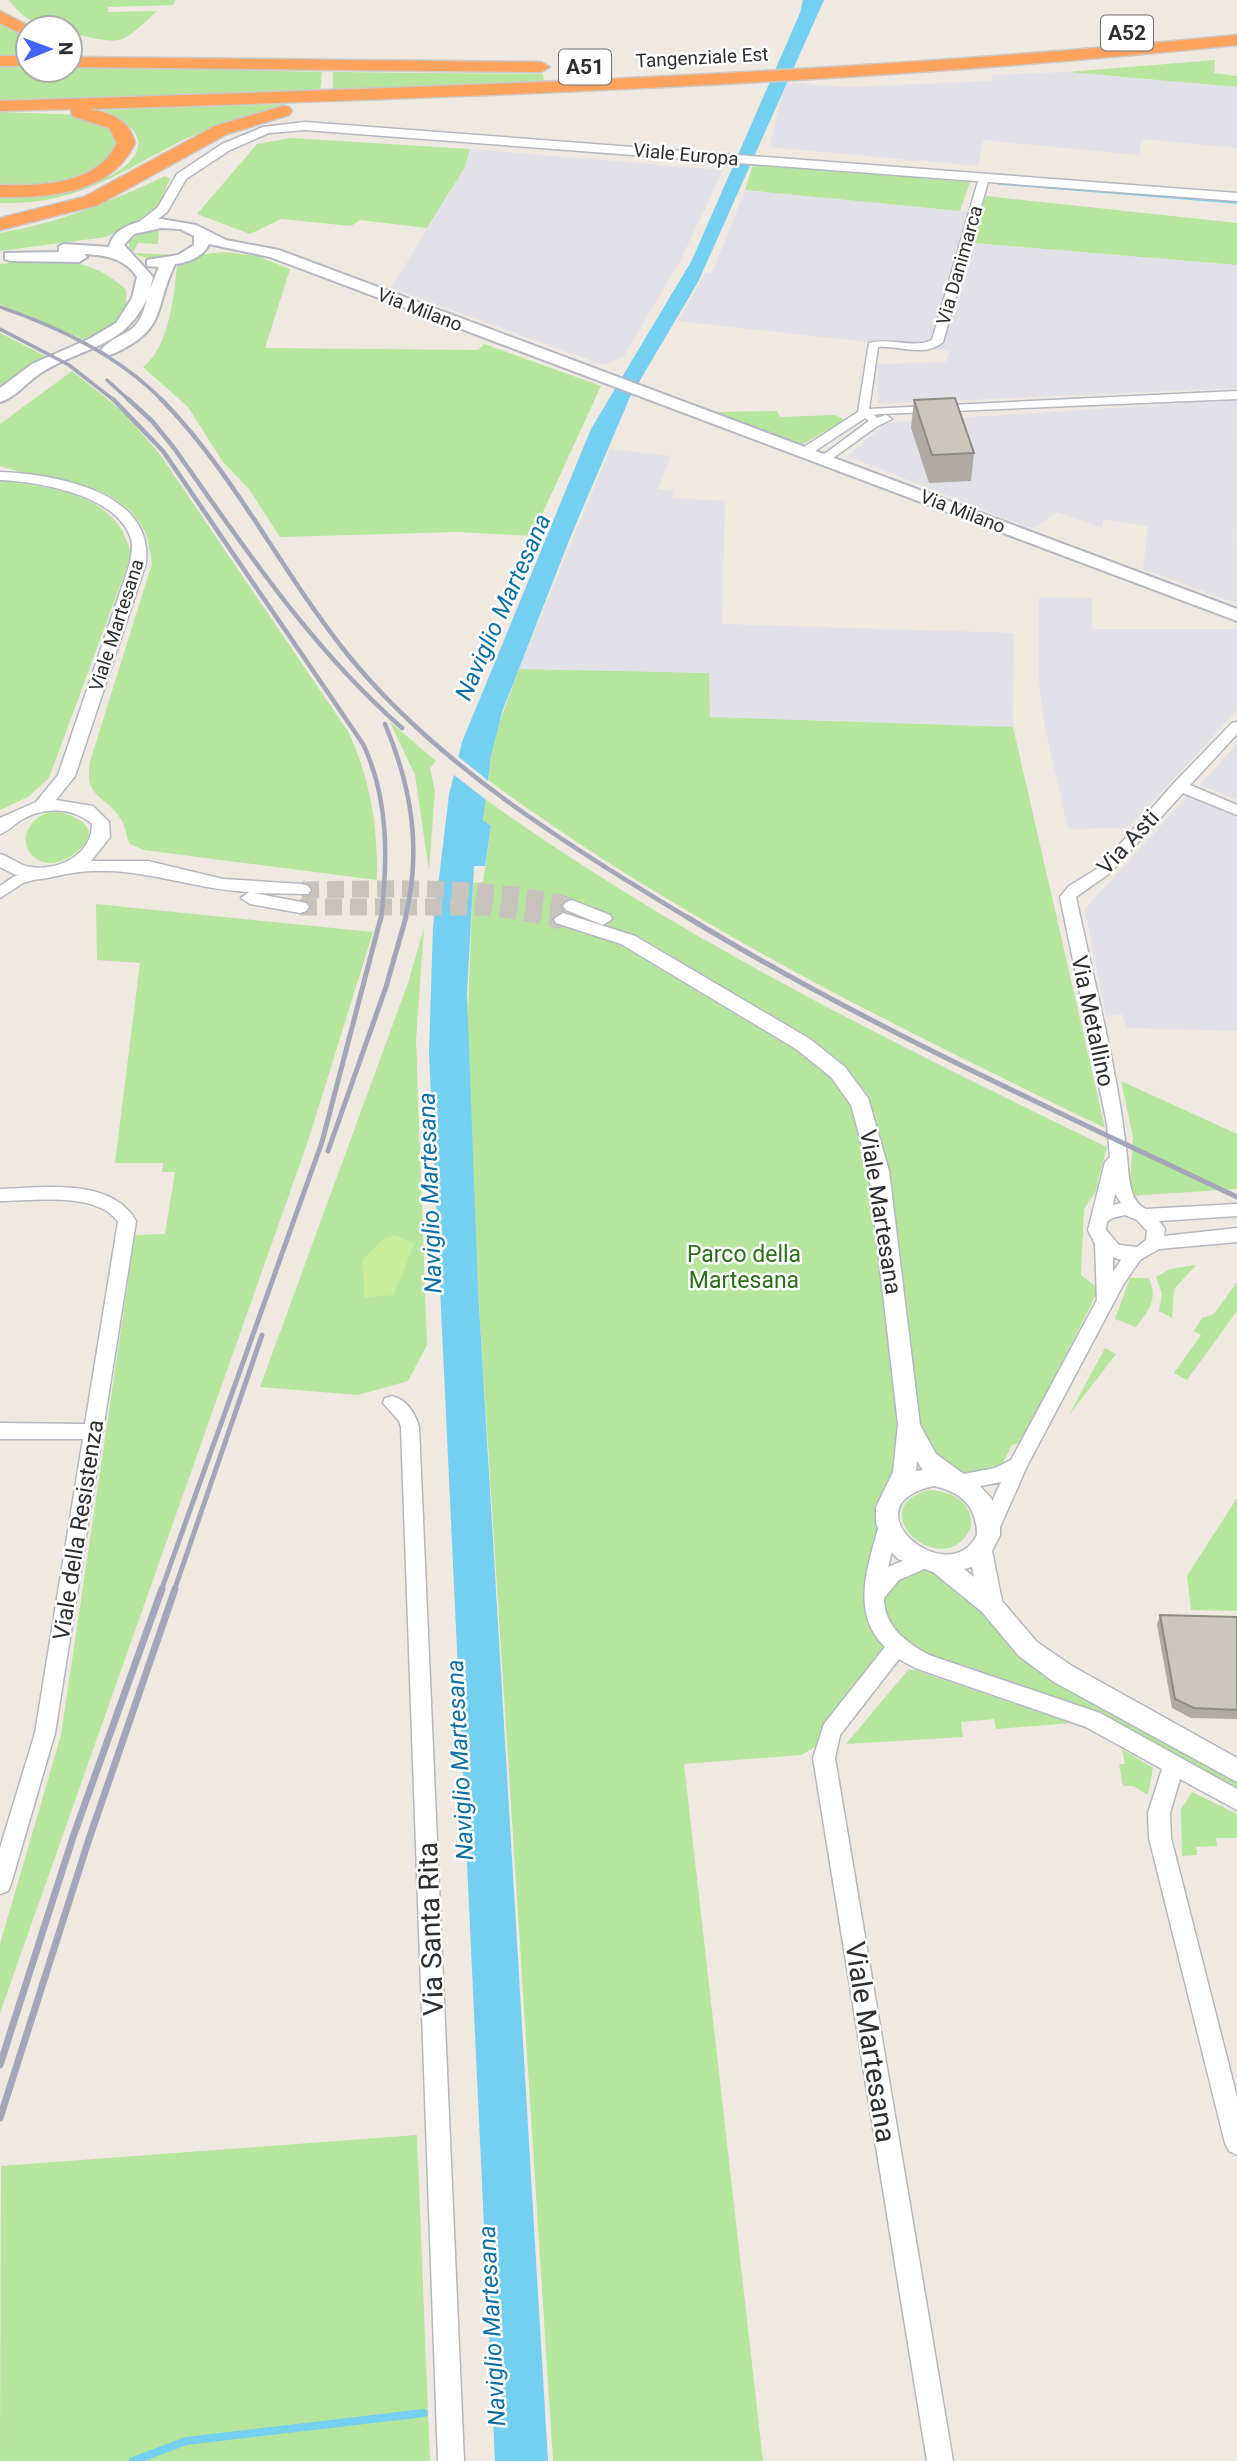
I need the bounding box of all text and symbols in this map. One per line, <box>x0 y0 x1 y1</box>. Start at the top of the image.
north arrow <box>14 14 84 84</box>
road number: A52 <box>1101 16 1153 50</box>
text: N <box>54 42 77 56</box>
street label: Tangenziale Est <box>635 43 769 72</box>
road number: A51 <box>559 50 611 84</box>
street label: Viale Europa <box>632 138 740 171</box>
street label: Via Danimarca <box>931 203 988 328</box>
street label: Via Milano <box>374 283 466 336</box>
street label: Via Milano <box>917 485 1009 538</box>
water label: Naviglio Martesana <box>449 509 557 705</box>
street label: Viale Martesana <box>84 556 149 694</box>
street label: Via Asti <box>1092 804 1165 880</box>
street label: Via Metallino <box>1065 953 1120 1089</box>
water label: Naviglio Martesana <box>412 1092 448 1294</box>
street label: Viale Martesana <box>854 1128 907 1296</box>
park label: Parco della Martesana <box>687 1241 801 1294</box>
street label: Viale della Resistenza <box>48 1418 109 1642</box>
water label: Naviglio Martesana <box>441 1659 479 1861</box>
street label: Via Santa Rita <box>411 1841 450 2016</box>
street label: Viale Martesana <box>838 1939 903 2145</box>
water label: Naviglio Martesana <box>473 2225 511 2427</box>

